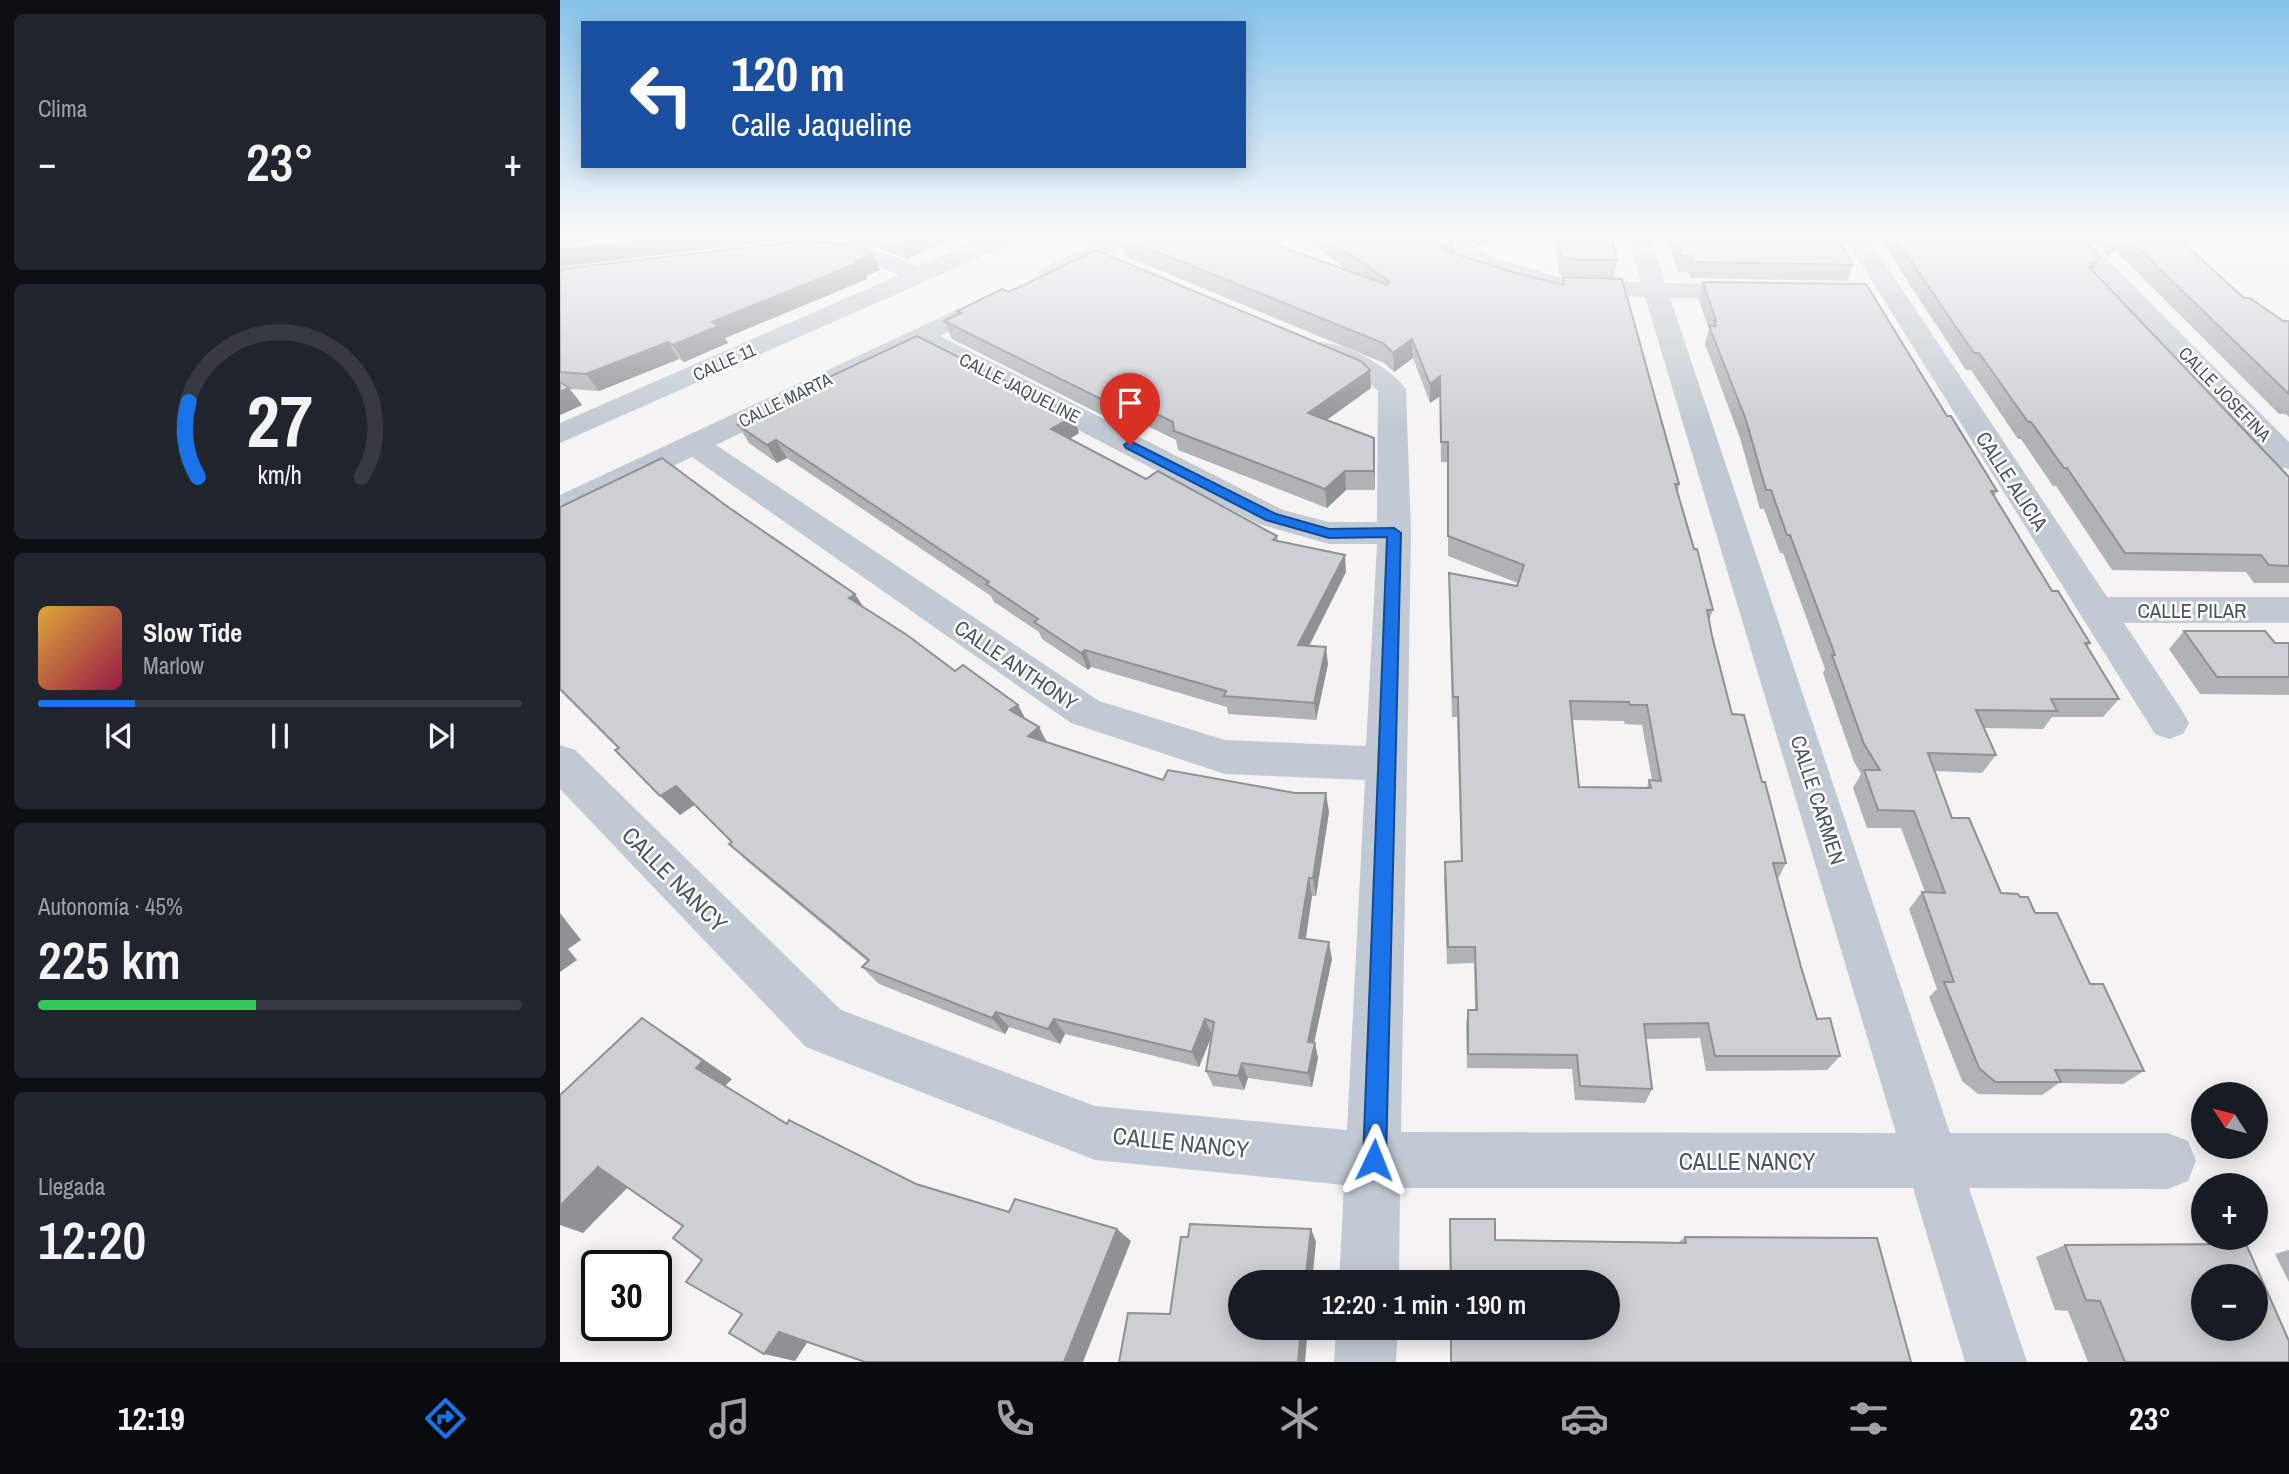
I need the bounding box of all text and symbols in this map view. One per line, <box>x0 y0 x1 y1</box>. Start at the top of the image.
text: 120 m <box>731 40 845 106</box>
icon: left <box>616 49 707 140</box>
text: Clima <box>38 93 87 124</box>
text: Calle Jaqueline <box>731 103 912 146</box>
text: 23° <box>246 127 314 197</box>
text: − <box>38 137 56 188</box>
text: + <box>504 137 522 188</box>
street label: CALLE 11 <box>689 337 760 387</box>
street label: CALLE JOSEFINA <box>2173 341 2277 447</box>
street label: CALLE JAQUELINE <box>955 347 1085 429</box>
street label: CALLE MARTA <box>734 367 836 433</box>
text: 27 <box>247 373 313 471</box>
pin <box>1100 373 1160 445</box>
icon: arrive <box>1111 384 1149 422</box>
street label: CALLE ALICIA <box>1969 426 2055 537</box>
text: km/h <box>258 458 302 492</box>
street label: CALLE PILAR <box>2137 596 2247 625</box>
street label: CALLE ANTHONY <box>949 613 1084 717</box>
text: Slow Tide <box>143 615 242 650</box>
text: Marlow <box>143 650 204 681</box>
icon: previous <box>100 717 138 755</box>
icon: pause <box>261 717 299 755</box>
icon: next <box>422 717 460 755</box>
street label: CALLE CARMEN <box>1784 732 1852 868</box>
street label: CALLE NANCY <box>615 819 735 939</box>
text: Autonomía · 45% <box>38 891 183 922</box>
text: 225 km <box>38 925 181 995</box>
north arrow <box>2191 1082 2268 1158</box>
map controls <box>2191 1082 2268 1341</box>
street label: CALLE NANCY <box>1111 1119 1251 1165</box>
position arrow <box>1337 1123 1411 1197</box>
street label: CALLE NANCY <box>1679 1145 1815 1177</box>
text: Llegada <box>38 1171 105 1202</box>
button: + <box>2191 1173 2268 1250</box>
text: 12:20 <box>38 1205 146 1275</box>
speed limit sign: 30 <box>581 1250 672 1341</box>
button: − <box>2191 1264 2268 1341</box>
text: 12:20 · 1 min · 190 m <box>1322 1287 1526 1322</box>
icon: directions <box>421 1394 470 1443</box>
icon: music <box>705 1394 754 1443</box>
icon: phone <box>990 1394 1039 1443</box>
icon: climate <box>1275 1394 1324 1443</box>
icon: car <box>1560 1394 1609 1443</box>
icon: filters <box>1844 1394 1893 1443</box>
text: 12:19 <box>118 1397 185 1440</box>
text: 23° <box>2129 1397 2171 1440</box>

